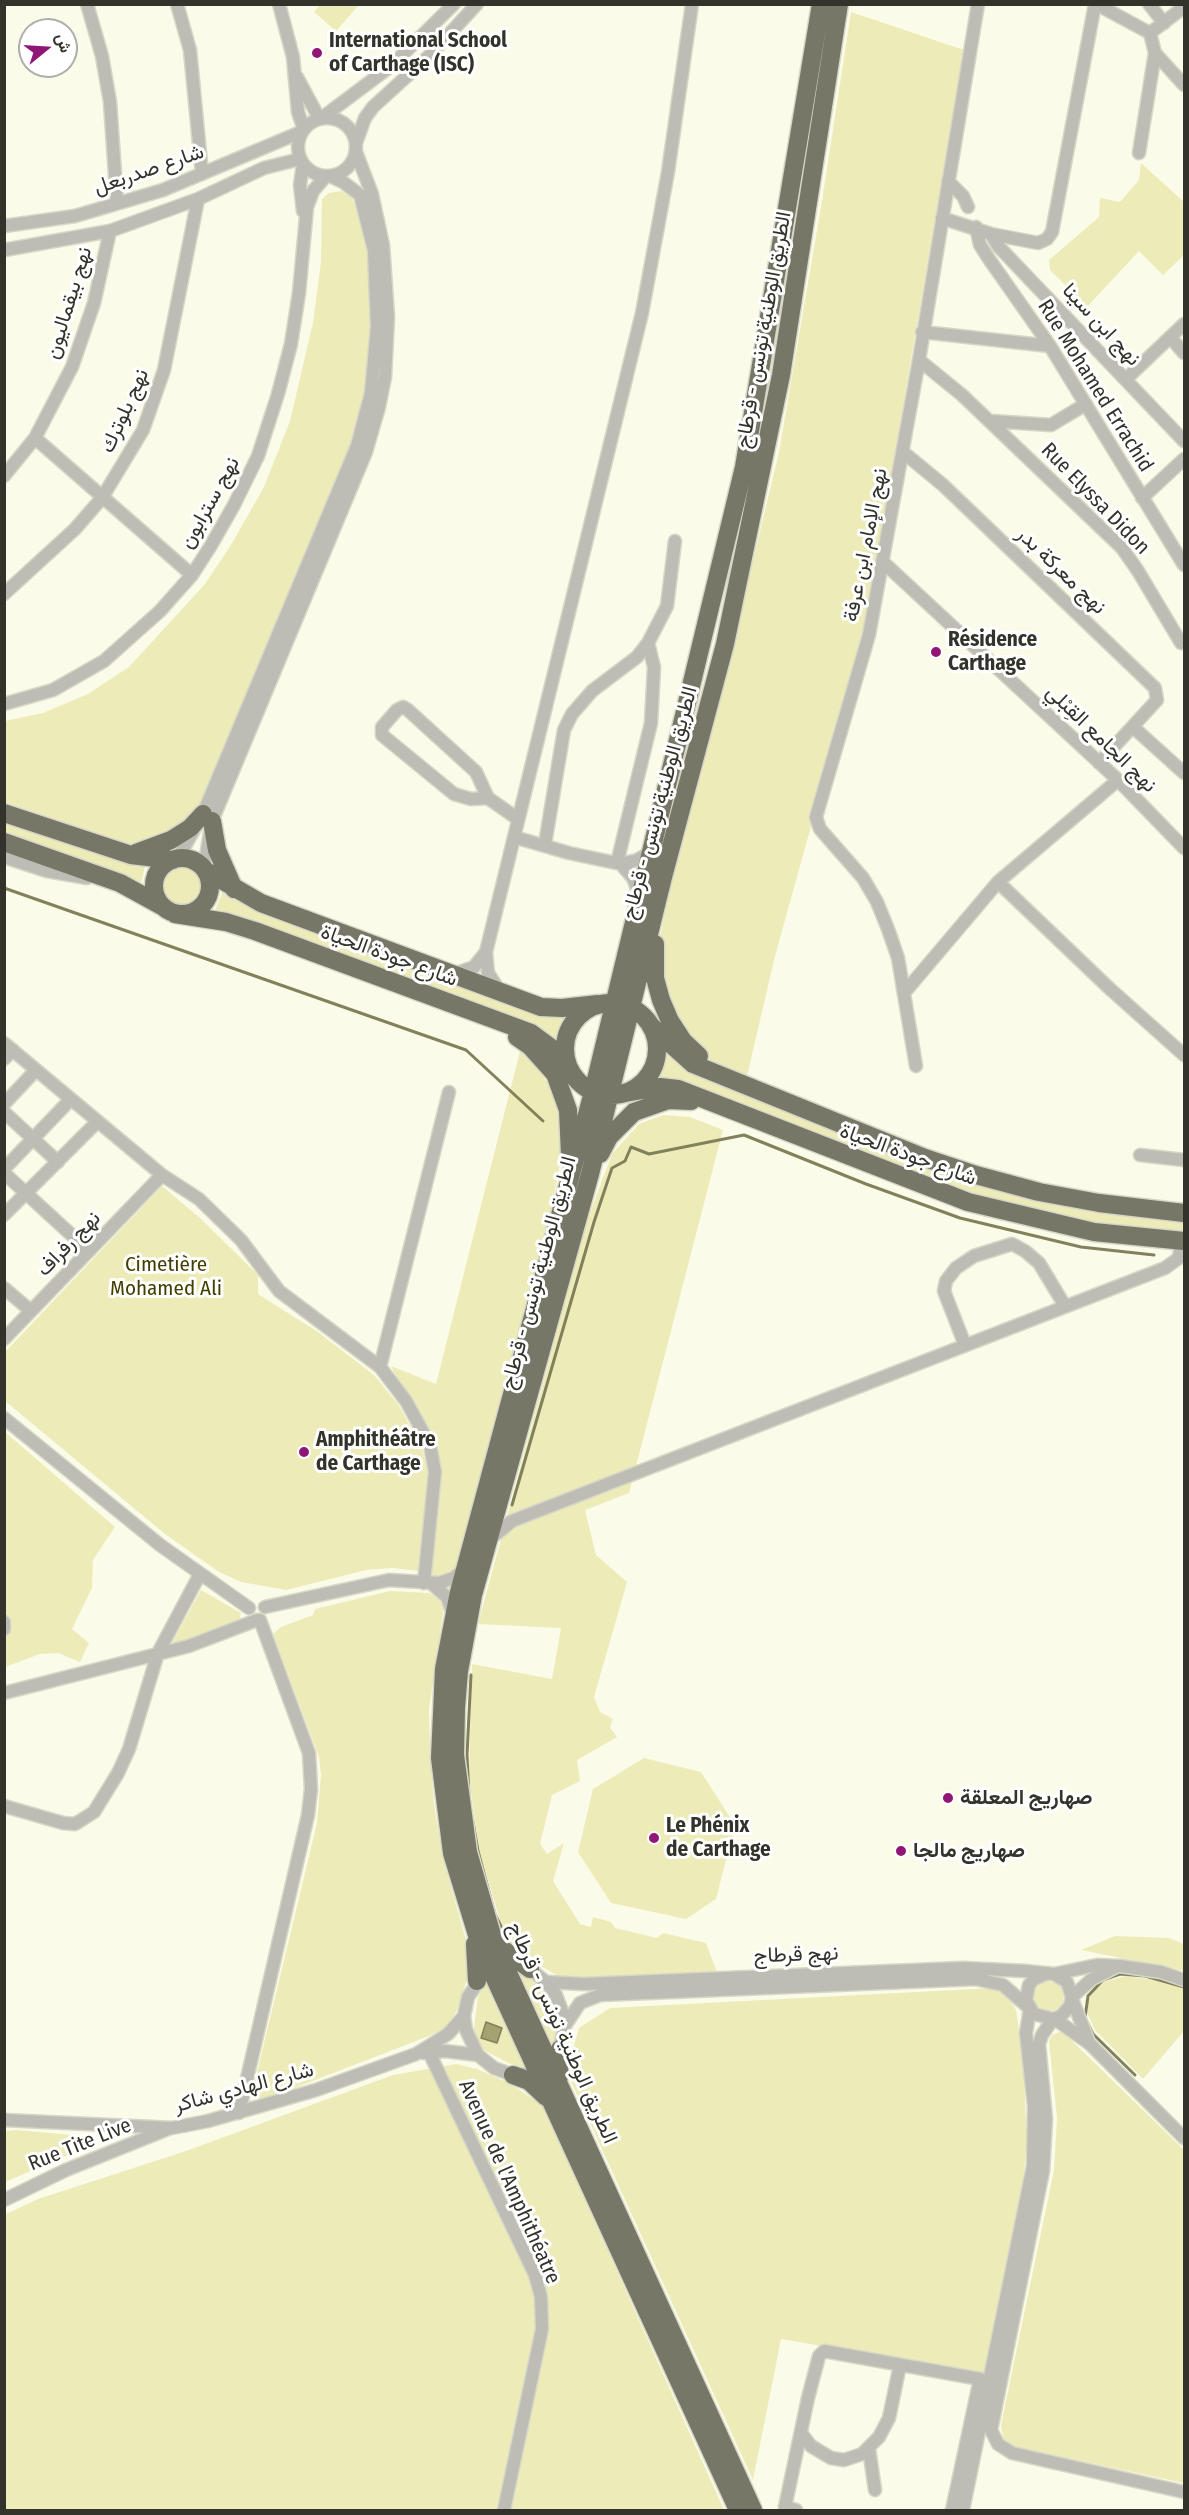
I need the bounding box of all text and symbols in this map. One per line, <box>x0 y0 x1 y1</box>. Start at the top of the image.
north arrow <box>18 18 78 78</box>
place label: International School of Carthage (ISC) <box>329 28 507 78</box>
text: ش <box>52 31 76 55</box>
marker: International School of Carthage (ISC) <box>310 46 324 60</box>
street label: شارع صدربعل <box>91 139 207 201</box>
street label: الطريق الوطنية تونس - قرطاج <box>731 210 797 450</box>
street label: نهج بيقماليون <box>40 244 98 362</box>
street label: نهج ابن سينا <box>1056 278 1146 372</box>
street label: Rue Mohamed Errachid <box>1032 295 1158 477</box>
street label: نهج بلوترك <box>95 365 155 457</box>
street label: Rue Elyssa Didon <box>1035 438 1155 560</box>
street label: نهج سترابون <box>174 453 246 553</box>
street label: نهج الإمام ابن عرفة <box>839 466 893 624</box>
street label: نهج معركة بدر <box>1011 522 1111 620</box>
place label: Résidence Carthage <box>948 627 1037 677</box>
marker: Résidence Carthage <box>929 645 943 659</box>
street label: نهج الجامع القِبْلي <box>1040 680 1162 798</box>
street label: الطريق الوطنية تونس - قرطاج <box>617 684 703 922</box>
street label: شارع جودة الحياة <box>317 920 461 992</box>
street label: شارع جودة الحياة <box>836 1119 980 1191</box>
street label: الطريق الوطنية تونس - قرطاج <box>496 1154 582 1392</box>
street label: نهج رفراف <box>32 1206 106 1282</box>
park label: Cimetière Mohamed Ali <box>110 1252 222 1302</box>
place label: Amphithéâtre de Carthage <box>316 1427 436 1477</box>
marker: Amphithéâtre de Carthage <box>297 1445 311 1459</box>
place label: صهاريج المعلقة <box>960 1785 1093 1811</box>
marker: صهاريج المعلقة <box>941 1791 955 1805</box>
place label: Le Phénix de Carthage <box>666 1813 771 1863</box>
marker: Le Phénix de Carthage <box>647 1831 661 1845</box>
place label: صهاريج مالجا <box>913 1838 1025 1864</box>
marker: صهاريج مالجا <box>894 1844 908 1858</box>
street label: الطريق الوطنية تونس - قرطاج <box>502 1918 622 2148</box>
street label: نهج قرطاج <box>753 1941 839 1969</box>
street label: شارع الهادي شاكر <box>172 2057 316 2119</box>
street label: Avenue de l'Amphithéatre <box>453 2076 565 2288</box>
street label: Rue Tite Live <box>25 2113 135 2177</box>

